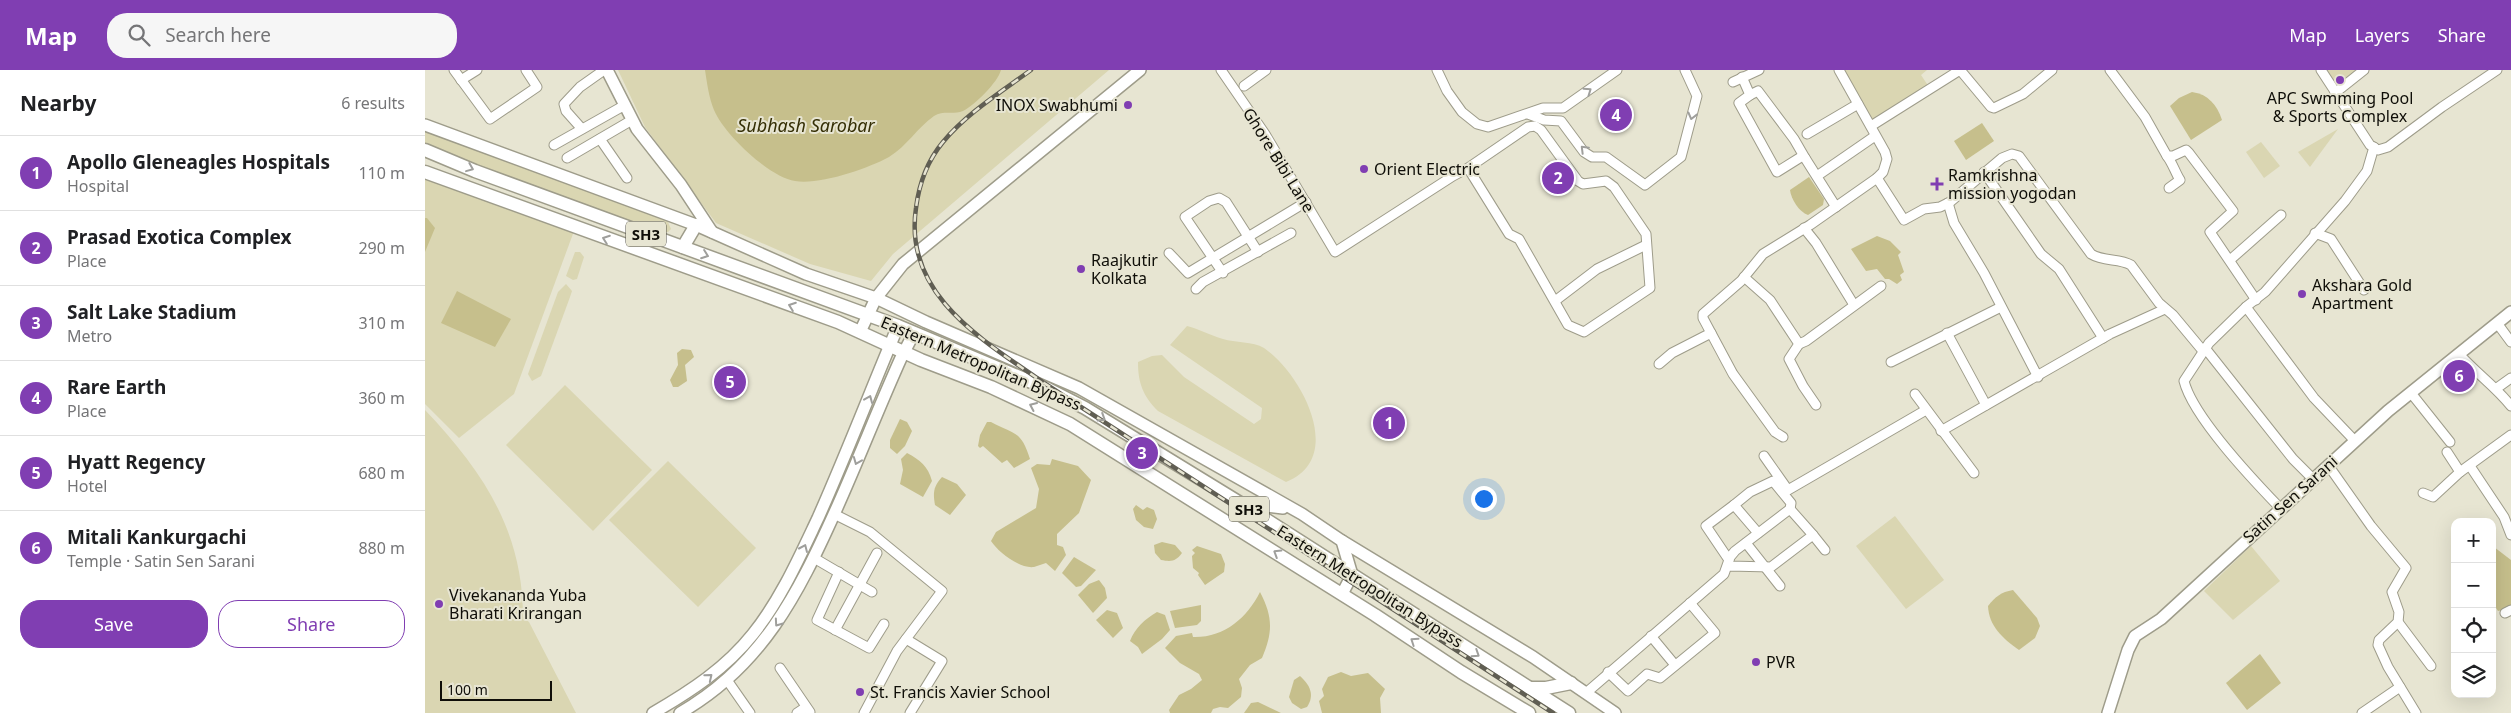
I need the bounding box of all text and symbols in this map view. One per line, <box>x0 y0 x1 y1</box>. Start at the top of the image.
search box <box>107 13 457 58</box>
text: Map <box>25 19 77 52</box>
icon: search <box>125 21 153 49</box>
text: Search here <box>165 22 271 48</box>
text: Map <box>2289 23 2327 47</box>
text: Layers <box>2355 23 2410 47</box>
text: Share <box>2438 23 2486 47</box>
marker: APC Swmming Pool & Sports Complex <box>2334 74 2346 86</box>
place label: APC Swmming Pool & Sports Complex <box>2267 87 2413 127</box>
one-way arrow <box>1582 88 1592 97</box>
text: Nearby <box>20 89 96 117</box>
text: 6 results <box>341 92 405 114</box>
place label: INOX Swabhumi <box>996 94 1118 116</box>
pin: 4 <box>1600 96 1632 134</box>
marker: INOX Swabhumi <box>1122 99 1134 111</box>
street label: Ghore Bibi Lane <box>1238 103 1320 217</box>
one-way arrow <box>1687 111 1698 120</box>
water label: Subhash Sarobar <box>737 113 876 137</box>
one-way arrow <box>1581 146 1590 155</box>
text: Apollo Gleneagles Hospitals <box>67 149 330 175</box>
place label: Orient Electric <box>1374 158 1480 180</box>
pin: 2 <box>1542 159 1574 197</box>
text: 1 <box>31 162 41 184</box>
text: 110 m <box>358 162 405 184</box>
one-way arrow <box>465 162 474 173</box>
marker: Orient Electric <box>1358 163 1370 175</box>
place label: Ramkrishna mission yogodan <box>1948 164 2076 204</box>
text: Hospital <box>67 175 129 197</box>
marker: Ramkrishna mission yogodan <box>1930 177 1944 191</box>
road number: SH3 <box>626 222 666 246</box>
text: Prasad Exotica Complex <box>67 224 292 250</box>
one-way arrow <box>602 235 611 245</box>
text: 2 <box>31 237 41 259</box>
text: 290 m <box>358 237 405 259</box>
one-way arrow <box>700 249 708 259</box>
place label: Raajkutir Kolkata <box>1091 249 1158 289</box>
text: Place <box>67 250 107 272</box>
marker: Raajkutir Kolkata <box>1075 263 1087 275</box>
place label: Akshara Gold Apartment <box>2312 274 2412 314</box>
marker: Akshara Gold Apartment <box>2296 288 2308 300</box>
text: Salt Lake Stadium <box>67 299 236 325</box>
one-way arrow <box>788 302 797 312</box>
street label: Eastern Metropolitan Bypass <box>877 311 1085 415</box>
text: 3 <box>31 312 41 334</box>
text: 310 m <box>358 312 405 334</box>
text: Metro <box>67 325 112 347</box>
pin: 6 <box>2443 357 2475 395</box>
pin: 5 <box>714 363 746 401</box>
text: Rare Earth <box>67 374 166 400</box>
text: 4 <box>31 387 41 409</box>
text: 360 m <box>358 387 405 409</box>
one-way arrow <box>863 395 873 403</box>
text: Place <box>67 400 107 422</box>
one-way arrow <box>1029 402 1038 413</box>
pin: 1 <box>1373 404 1405 442</box>
one-way arrow <box>1096 412 1105 421</box>
pin: 3 <box>1126 434 1158 472</box>
text: Hyatt Regency <box>67 449 205 475</box>
street label: Satin Sen Sarani <box>2238 450 2342 548</box>
one-way arrow <box>852 456 863 465</box>
text: 5 <box>31 462 41 484</box>
text: 680 m <box>358 462 405 484</box>
text: Hotel <box>67 475 107 497</box>
your location <box>1471 486 1497 512</box>
road number: SH3 <box>1229 496 1269 522</box>
map controls <box>2451 518 2496 698</box>
button: + <box>2451 518 2496 563</box>
street label: Eastern Metropolitan Bypass <box>1273 520 1467 652</box>
text: Mitali Kankurgachi <box>67 524 247 550</box>
text: 6 <box>31 537 41 559</box>
text: 880 m <box>358 537 405 559</box>
one-way arrow <box>798 544 809 553</box>
text: Temple · Satin Sen Sarani <box>67 550 255 572</box>
one-way arrow <box>1273 550 1282 559</box>
button: − <box>2451 563 2496 608</box>
place label: Vivekananda Yuba Bharati Krirangan <box>449 584 586 624</box>
marker: Vivekananda Yuba Bharati Krirangan <box>433 598 445 610</box>
button: Save <box>20 600 208 648</box>
button: Share <box>218 600 405 648</box>
button: locate <box>2451 608 2496 653</box>
one-way arrow <box>775 617 784 626</box>
one-way arrow <box>1410 638 1419 647</box>
one-way arrow <box>1471 647 1480 657</box>
place label: PVR <box>1766 651 1795 673</box>
button: layers <box>2451 653 2496 698</box>
marker: PVR <box>1750 656 1762 668</box>
one-way arrow <box>703 675 712 683</box>
scale bar <box>440 678 553 701</box>
text: 100 m <box>447 680 488 699</box>
place label: St. Francis Xavier School <box>870 681 1050 703</box>
marker: St. Francis Xavier School <box>854 686 866 698</box>

